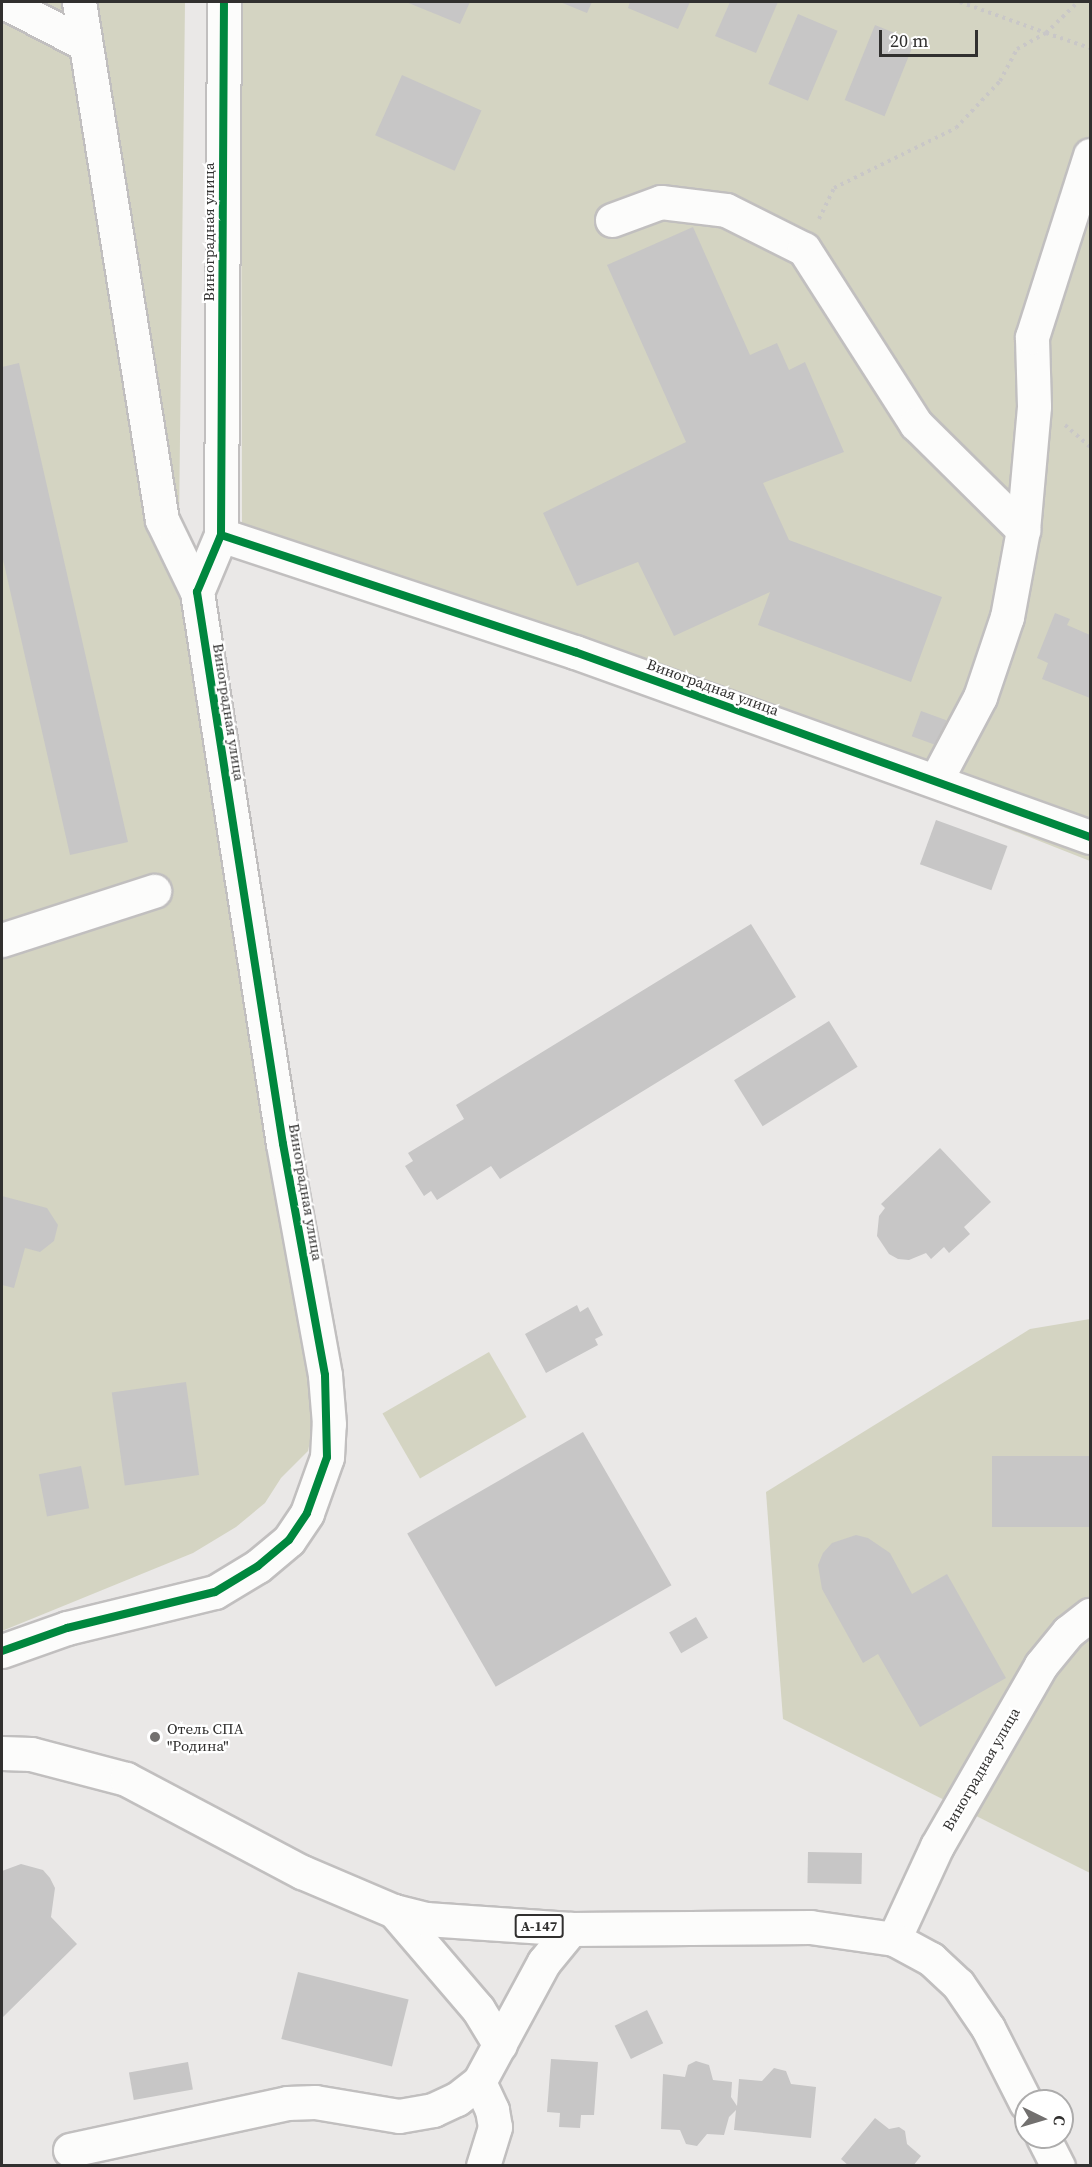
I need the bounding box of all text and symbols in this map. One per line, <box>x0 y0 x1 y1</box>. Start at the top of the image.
scale bar <box>882 18 981 56</box>
text: 20 m <box>890 28 928 53</box>
street label: Виноградная улица <box>200 162 218 302</box>
street label: Виноградная улица <box>209 642 249 782</box>
street label: Виноградная улица <box>645 655 781 719</box>
street label: Виноградная улица <box>285 1122 327 1262</box>
street label: Виноградная улица <box>938 1704 1024 1834</box>
place label: Отель СПА "Родина" <box>167 1719 244 1754</box>
marker: Отель СПА "Родина" <box>148 1730 162 1744</box>
road number: А-147 <box>514 1915 564 1937</box>
north arrow <box>1014 2089 1074 2149</box>
text: С <box>1049 2114 1071 2126</box>

